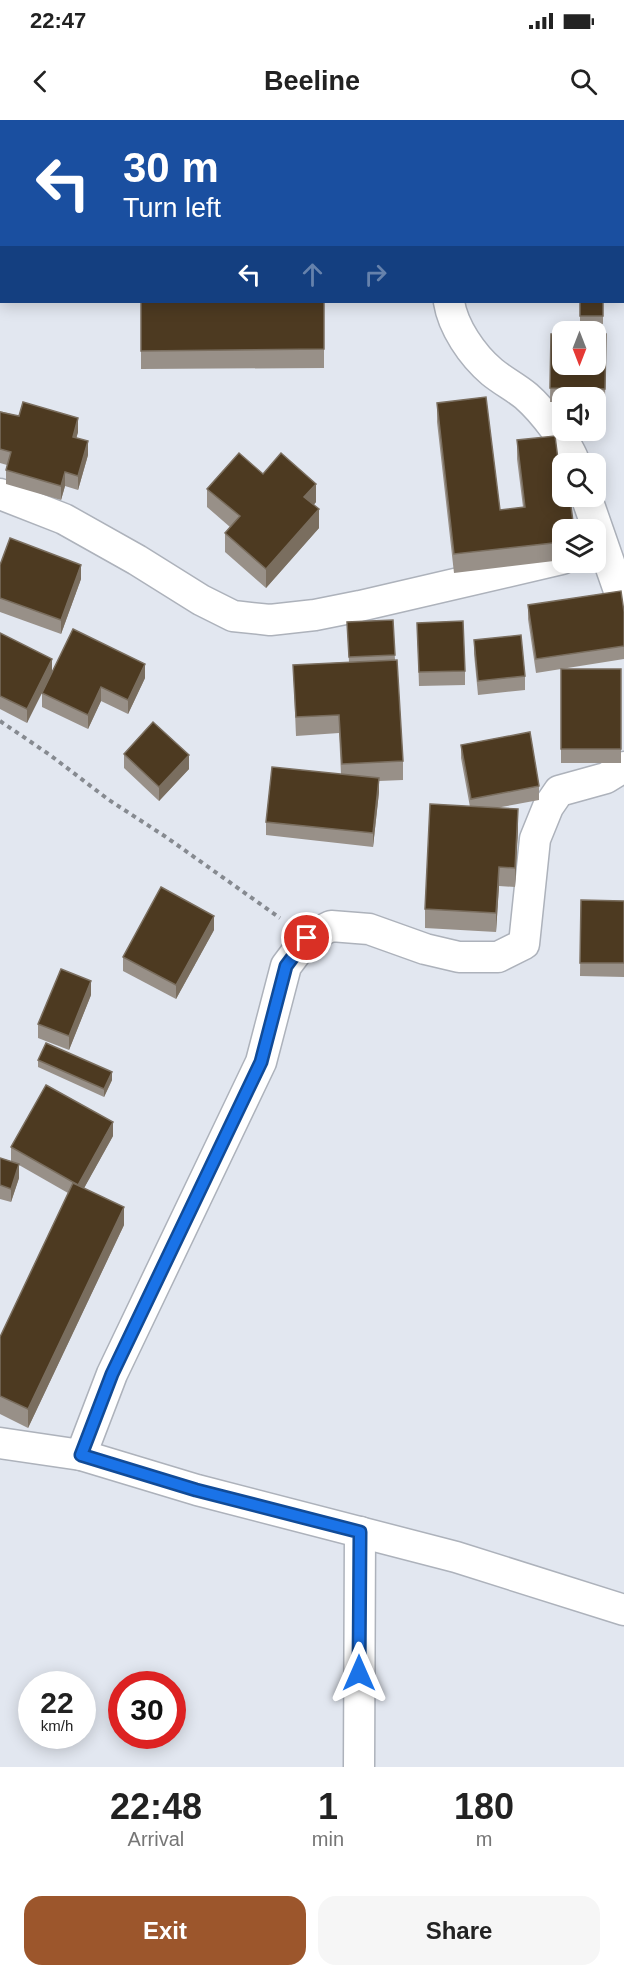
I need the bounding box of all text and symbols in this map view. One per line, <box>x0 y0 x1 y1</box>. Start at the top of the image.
text: 22:47 <box>30 8 86 33</box>
icon: back <box>24 65 57 98</box>
icon: search <box>567 65 600 98</box>
text: Beeline <box>264 66 360 96</box>
icon: left <box>24 144 102 222</box>
text: 30 m <box>123 144 219 191</box>
text: Turn left <box>123 193 221 223</box>
icon: left <box>233 258 266 291</box>
icon: ahead <box>296 258 329 291</box>
icon: right <box>359 258 392 291</box>
north arrow <box>552 321 606 375</box>
map controls <box>552 321 606 573</box>
button: sound <box>552 387 606 441</box>
button: search <box>552 453 606 507</box>
button: layers <box>552 519 606 573</box>
pin <box>281 912 332 963</box>
icon: arrive <box>290 921 323 954</box>
position arrow <box>327 1641 391 1705</box>
speed limit sign: 30 <box>108 1671 186 1749</box>
text: 22 <box>40 1686 74 1719</box>
text: km/h <box>41 1717 73 1734</box>
text: 22:48 <box>110 1786 202 1827</box>
text: 1 <box>318 1786 338 1827</box>
text: 180 <box>454 1786 514 1827</box>
text: Arrival <box>128 1828 184 1850</box>
text: min <box>312 1828 344 1850</box>
text: m <box>476 1828 492 1850</box>
button: Exit <box>24 1896 306 1965</box>
button: Share <box>318 1896 600 1965</box>

